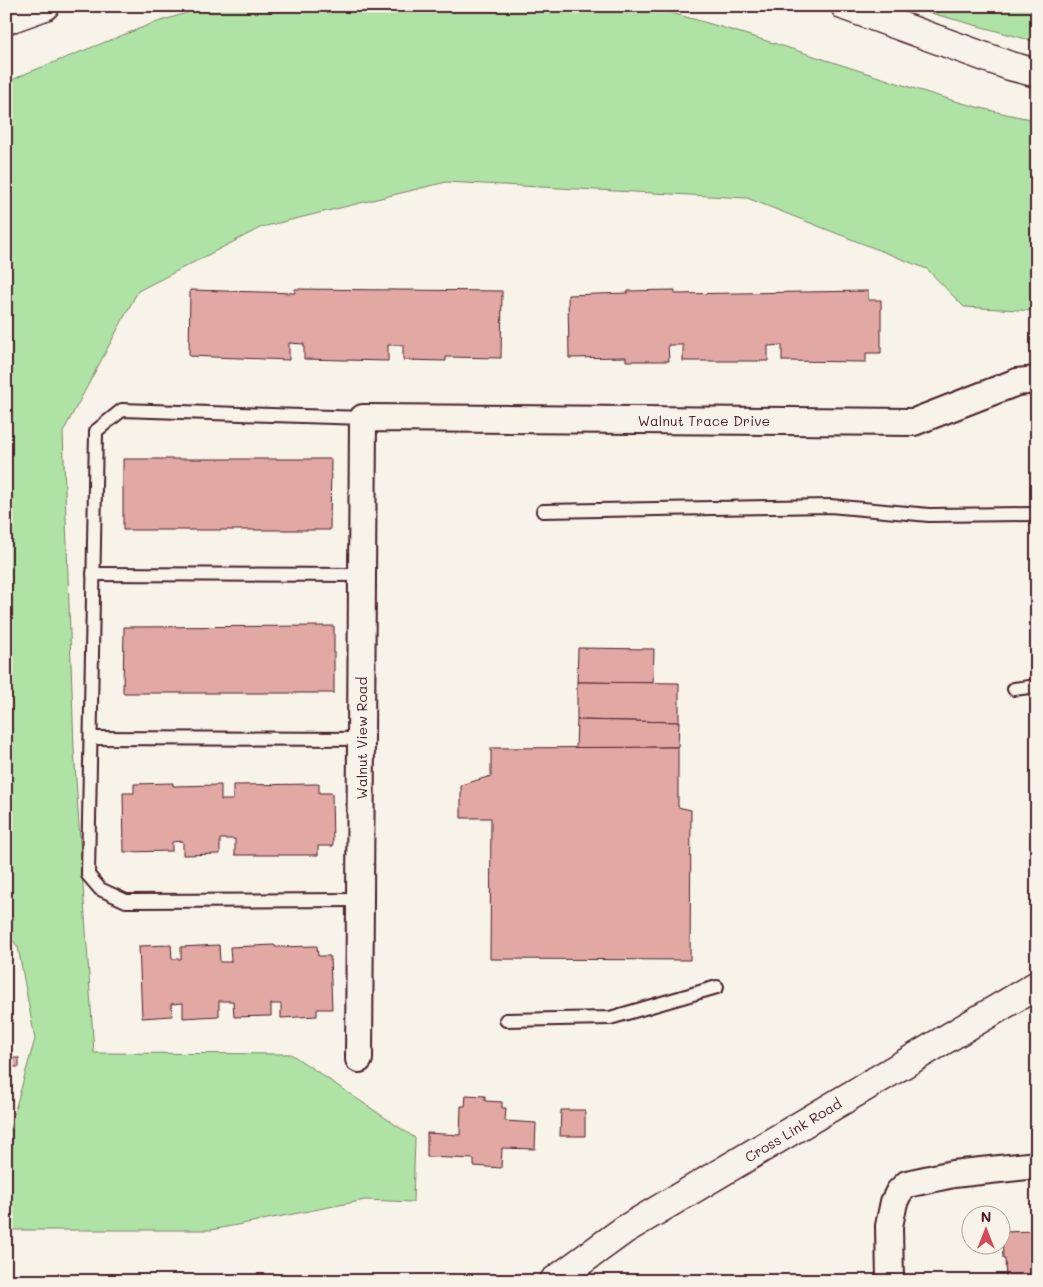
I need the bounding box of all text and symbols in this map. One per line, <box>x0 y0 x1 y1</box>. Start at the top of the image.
street label: Walnut Trace Drive <box>638 411 770 430</box>
street label: Walnut View Road <box>352 677 371 799</box>
street label: Cross Link Road <box>741 1094 845 1166</box>
north arrow <box>960 1204 1010 1254</box>
text: N <box>981 1207 991 1226</box>

